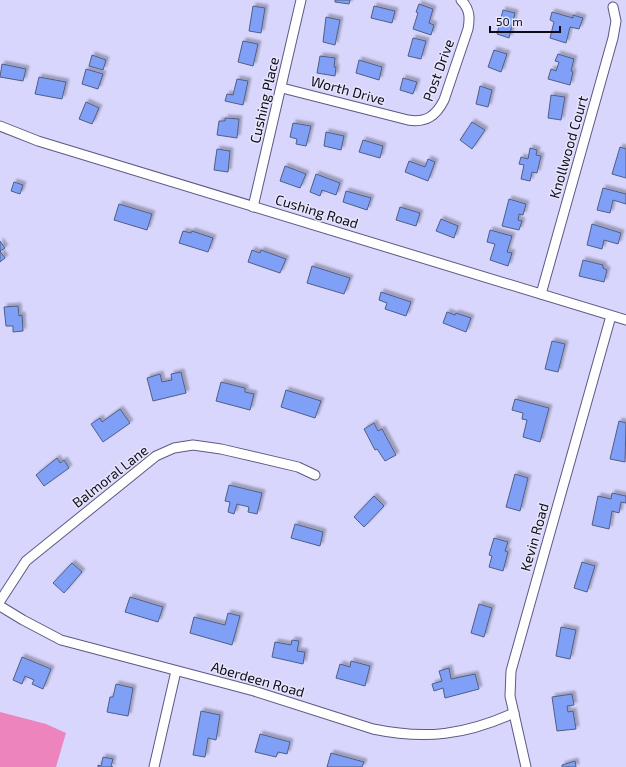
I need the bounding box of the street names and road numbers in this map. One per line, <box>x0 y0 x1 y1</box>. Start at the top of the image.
street label: Post Drive <box>419 37 457 103</box>
street label: Cushing Place <box>246 55 282 145</box>
street label: Worth Drive <box>309 72 387 108</box>
street label: Knollwood Court <box>545 94 591 200</box>
street label: Cushing Road <box>273 190 361 232</box>
street label: Balmoral Lane <box>69 441 151 511</box>
street label: Kevin Road <box>516 501 552 573</box>
street label: Aberdeen Road <box>209 658 307 700</box>

